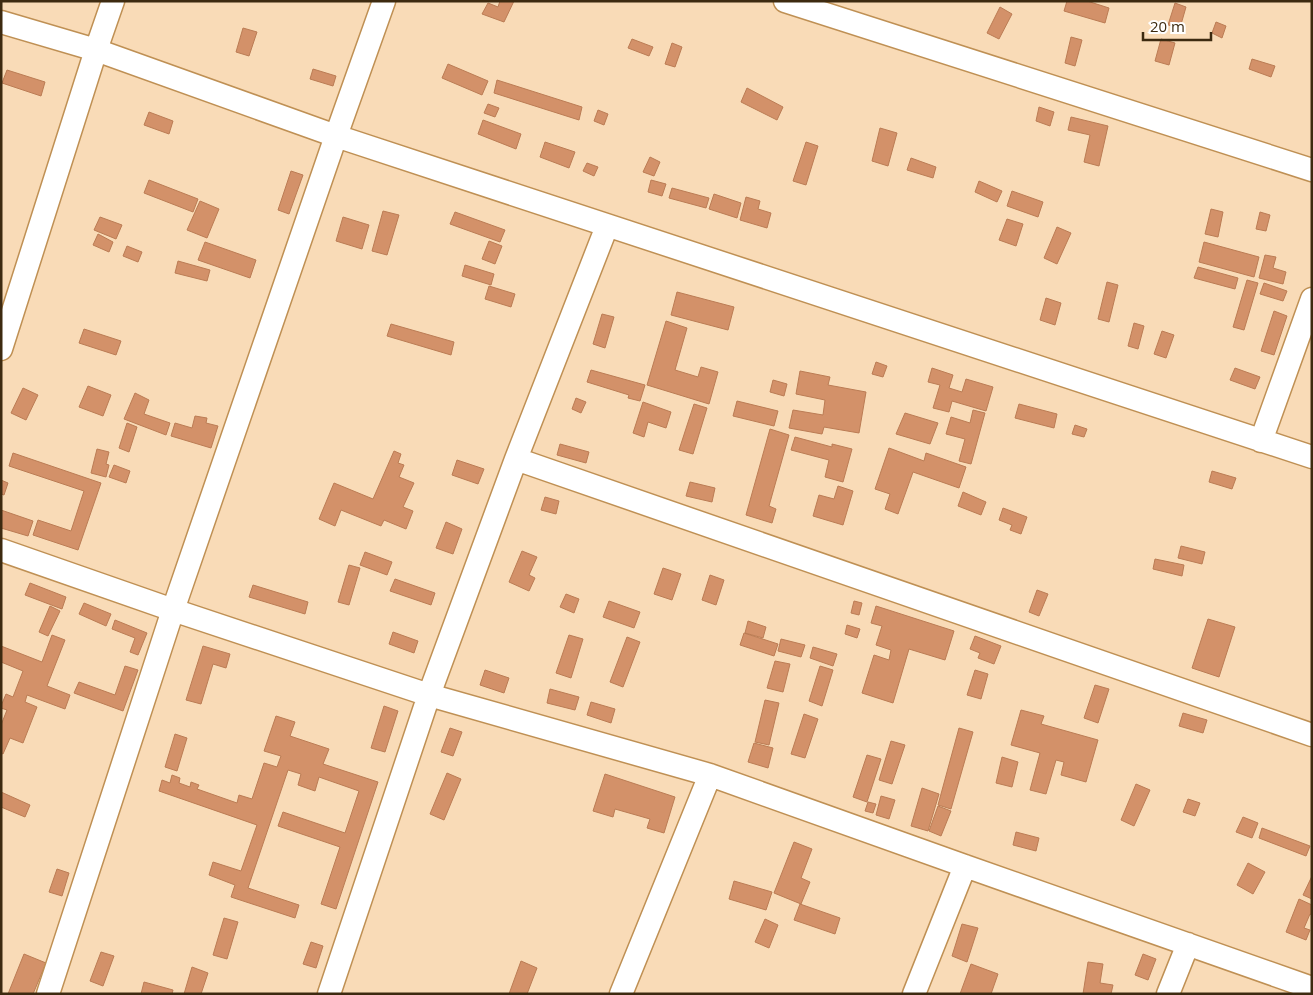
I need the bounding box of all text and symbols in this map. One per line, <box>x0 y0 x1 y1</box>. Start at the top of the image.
scale bar <box>1143 10 1210 42</box>
text: 20 m <box>1150 16 1185 36</box>

